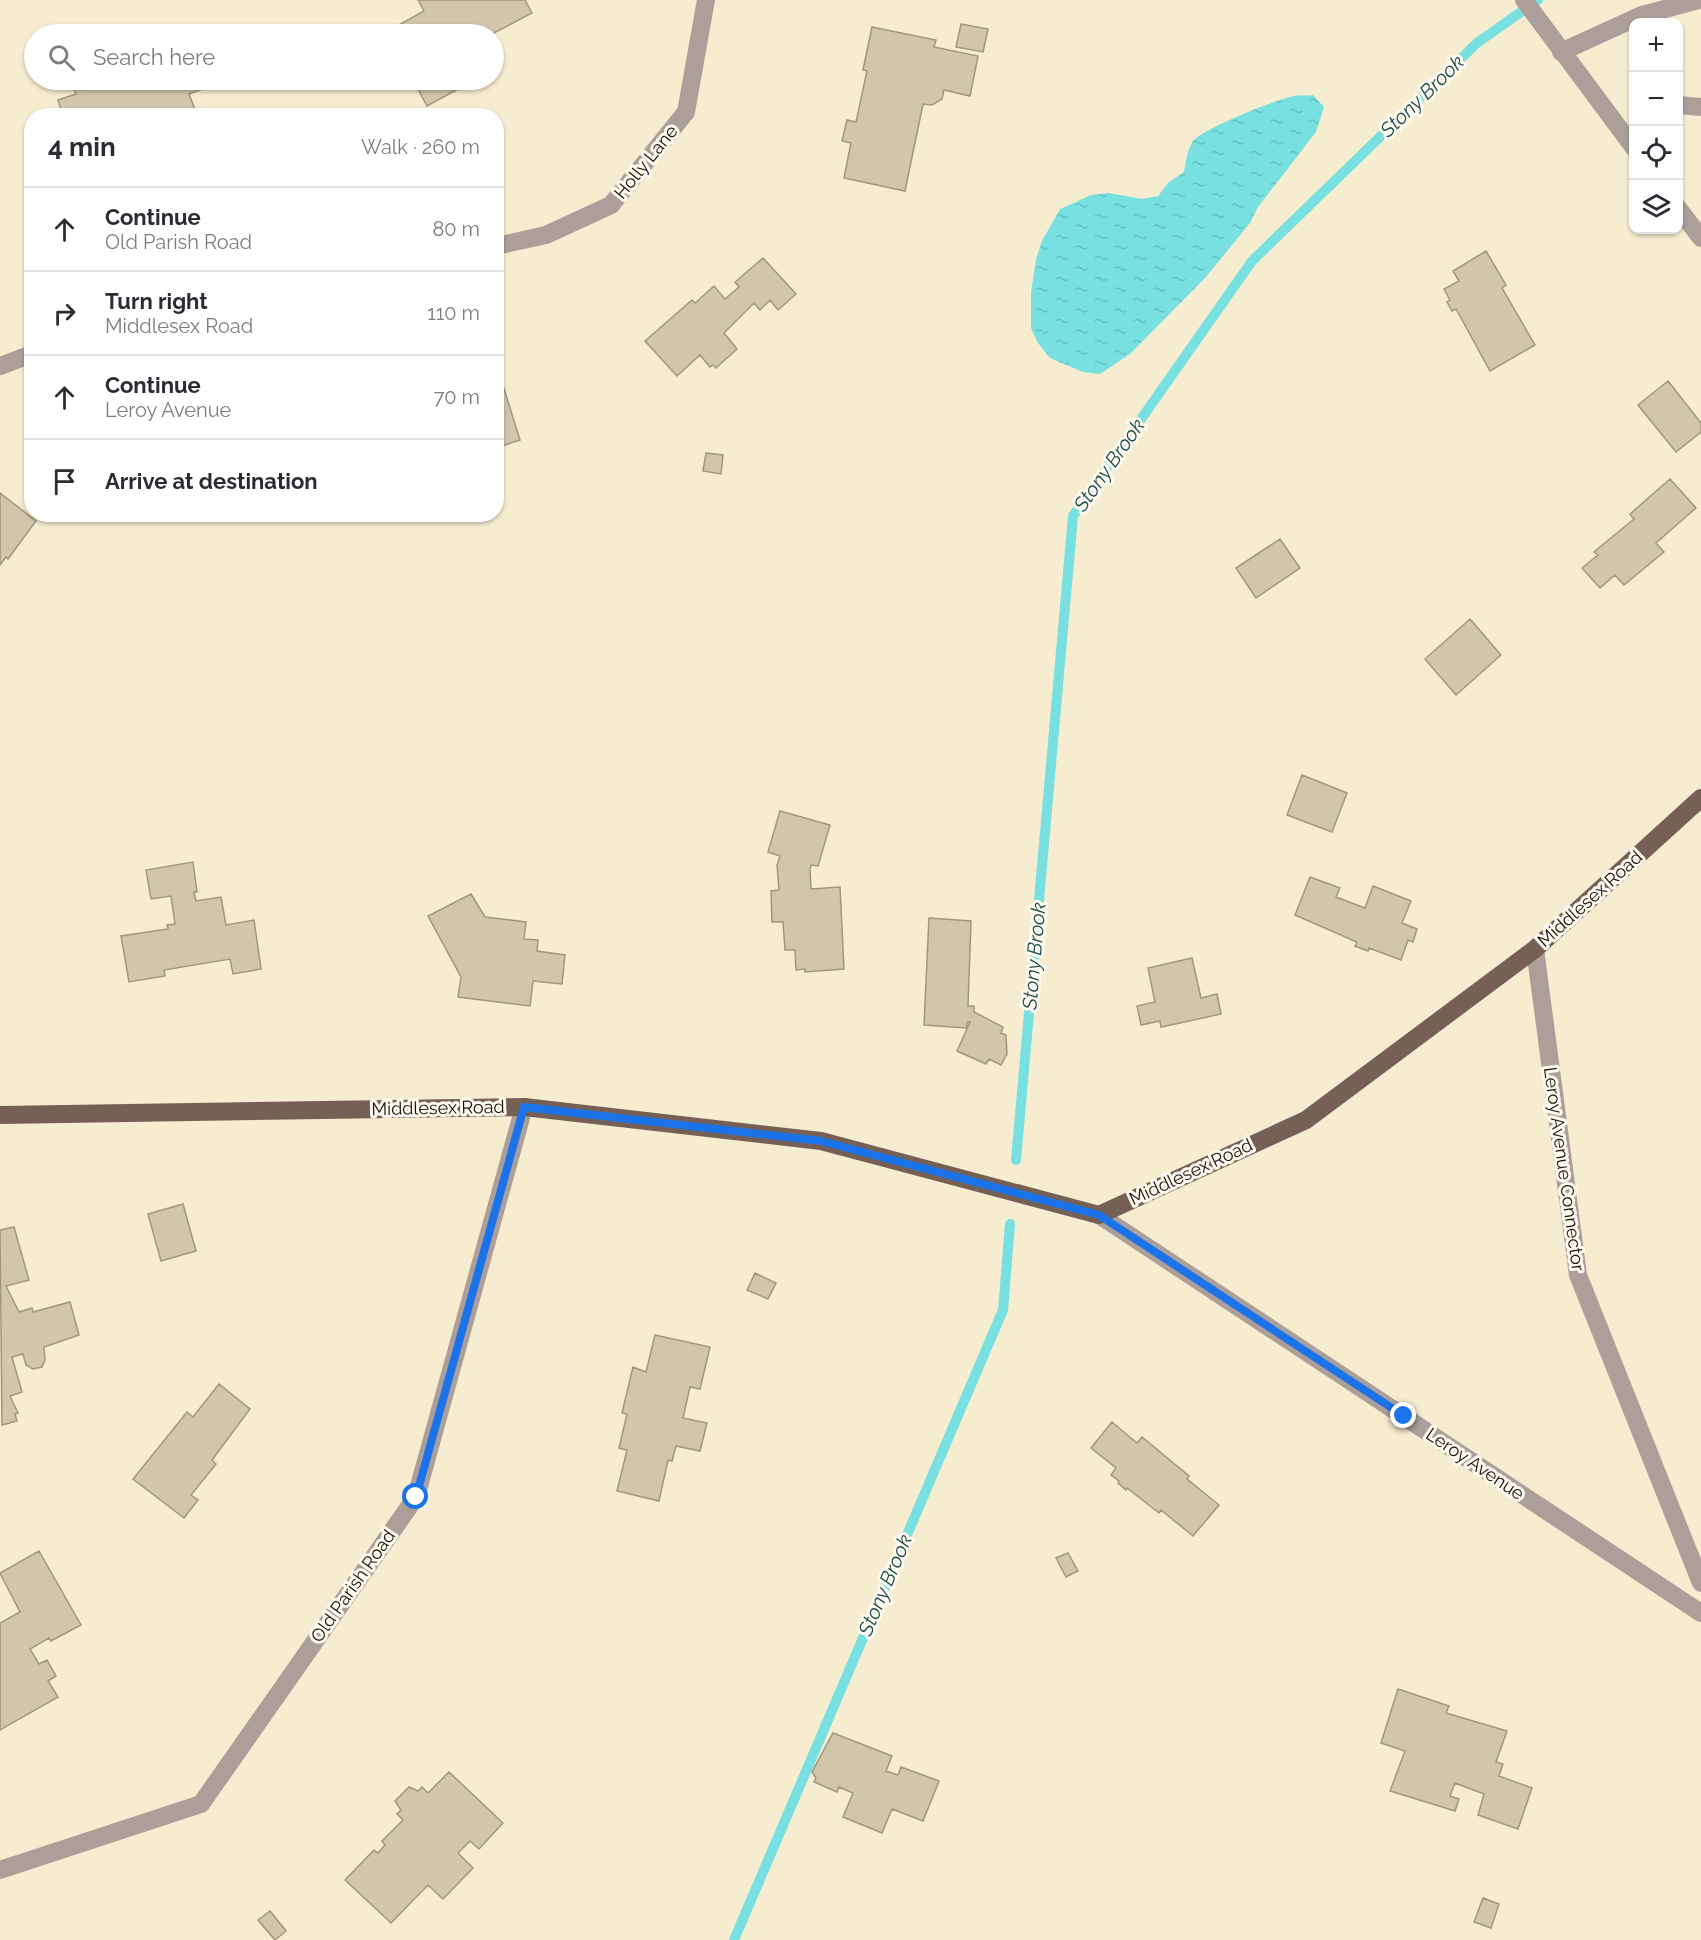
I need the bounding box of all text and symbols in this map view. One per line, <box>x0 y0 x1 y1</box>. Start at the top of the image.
map controls <box>1629 18 1683 234</box>
button: + <box>1629 18 1683 72</box>
search box <box>24 24 504 90</box>
icon: search <box>45 41 78 74</box>
text: Search here <box>93 44 215 70</box>
water label: Stony Brook <box>1374 50 1469 143</box>
button: − <box>1629 72 1683 126</box>
street label: Holly Lane <box>610 120 682 203</box>
button: locate <box>1629 126 1683 180</box>
text: 4 min <box>48 132 116 162</box>
text: Walk · 260 m <box>361 135 480 159</box>
button: layers <box>1629 180 1683 234</box>
text: Continue <box>105 204 201 230</box>
icon: ahead <box>48 213 81 246</box>
text: 80 m <box>432 217 480 241</box>
text: Old Parish Road <box>105 230 252 254</box>
text: Turn right <box>105 288 208 314</box>
icon: right <box>48 297 81 330</box>
text: 110 m <box>427 301 480 325</box>
text: Middlesex Road <box>105 314 253 338</box>
text: Continue <box>105 372 201 398</box>
icon: ahead <box>48 381 81 414</box>
text: 70 m <box>434 385 480 409</box>
text: Leroy Avenue <box>105 398 231 422</box>
water label: Stony Brook <box>1068 414 1150 517</box>
icon: arrive <box>48 465 81 498</box>
text: Arrive at destination <box>105 468 318 494</box>
street label: Middlesex Road <box>1533 846 1646 951</box>
water label: Stony Brook <box>1017 901 1051 1012</box>
street label: Leroy Avenue Connector <box>1540 1066 1589 1273</box>
street label: Middlesex Road <box>371 1096 505 1119</box>
street label: Middlesex Road <box>1126 1134 1256 1209</box>
route end <box>1390 1402 1416 1428</box>
street label: Leroy Avenue <box>1422 1423 1529 1504</box>
route start <box>402 1483 428 1509</box>
street label: Old Parish Road <box>306 1525 399 1646</box>
water label: Stony Brook <box>853 1531 917 1640</box>

